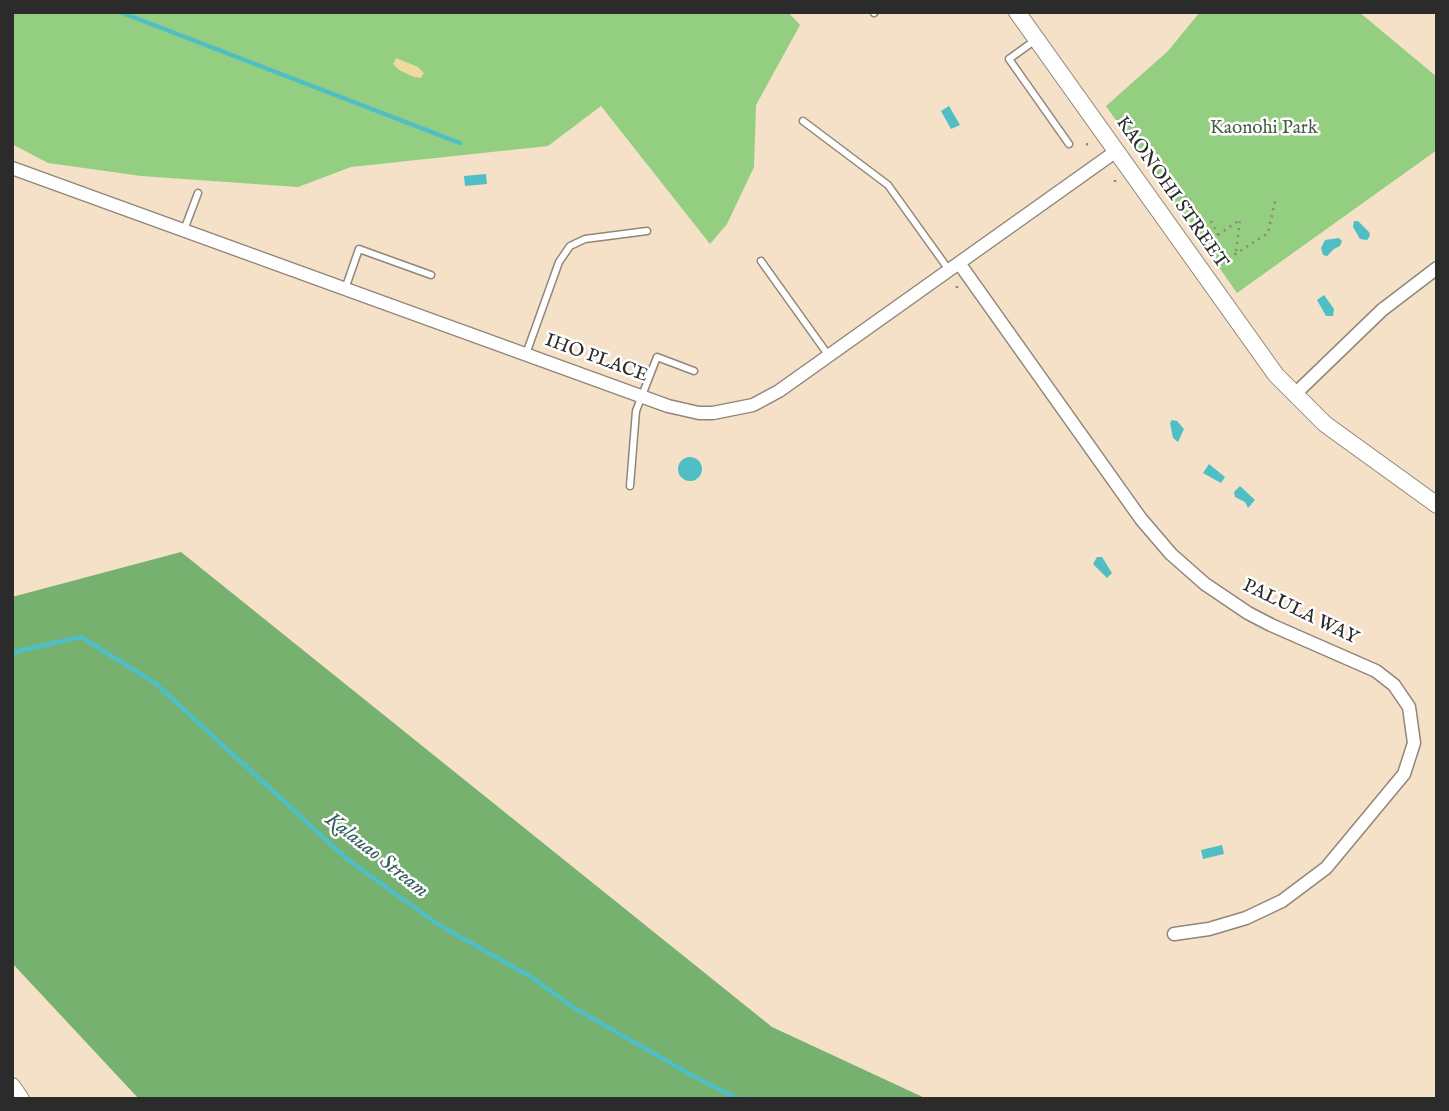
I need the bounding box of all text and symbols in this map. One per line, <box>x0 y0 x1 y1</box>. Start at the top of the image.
street label: KAONOHI STREET <box>1110 113 1232 273</box>
park label: Kaonohi Park <box>1210 118 1318 140</box>
street label: IHO PLACE <box>541 330 651 388</box>
street label: PALULA WAY <box>1239 575 1361 651</box>
water label: Kalauao Stream <box>319 808 433 904</box>

